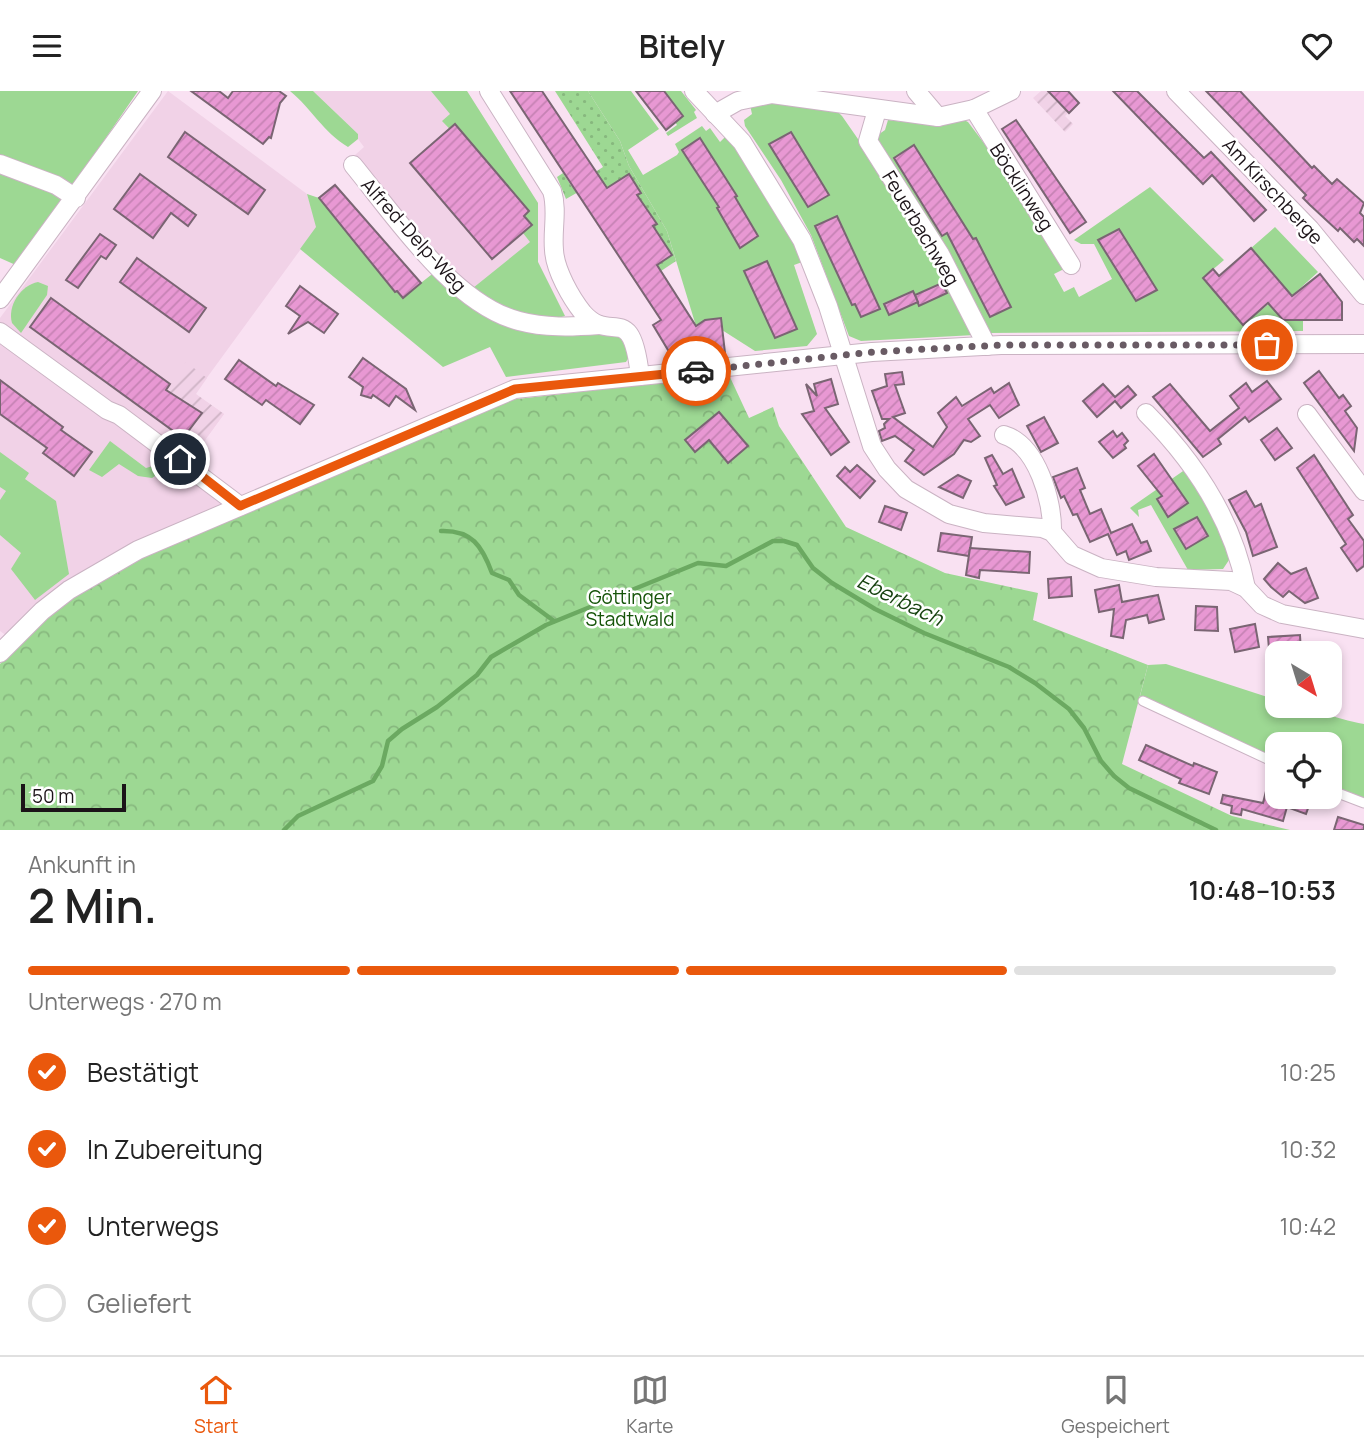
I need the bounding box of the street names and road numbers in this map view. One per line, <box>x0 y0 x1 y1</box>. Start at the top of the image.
street label: Am Kirschberge <box>1217 132 1329 250</box>
street label: Böcklinweg <box>984 138 1060 236</box>
street label: Feuerbachweg <box>876 166 966 290</box>
street label: Alfred-Delp-Weg <box>356 172 472 298</box>

